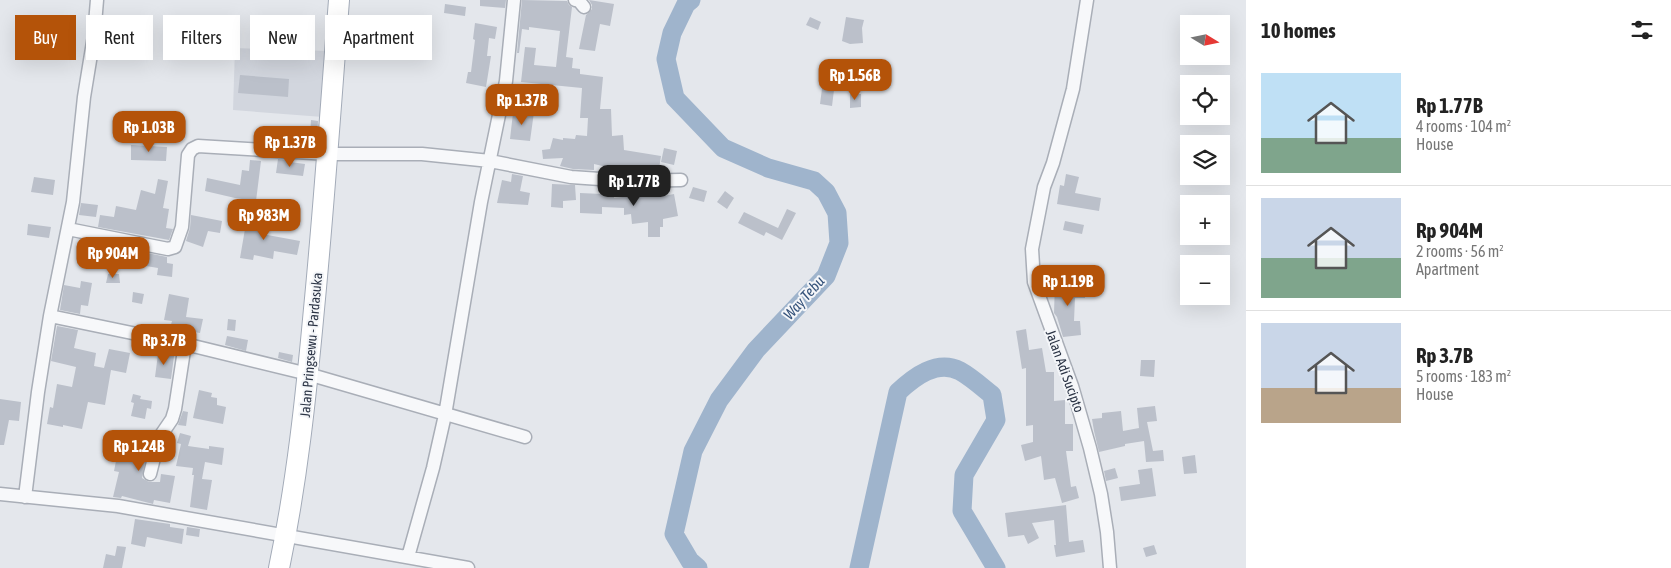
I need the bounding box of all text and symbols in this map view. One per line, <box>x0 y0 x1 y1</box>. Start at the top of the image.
chip: Buy <box>15 15 76 60</box>
chip: Rent <box>86 15 153 60</box>
chip: Filters <box>163 15 240 60</box>
chip: New <box>250 15 315 60</box>
chip: Apartment <box>325 15 432 60</box>
north arrow <box>1180 15 1230 65</box>
map controls <box>1180 15 1230 305</box>
icon: filters <box>1628 16 1656 44</box>
text: 10 homes <box>1261 18 1336 42</box>
pin: Rp 1.56B <box>803 58 907 101</box>
text: Rp 1.56B <box>830 66 880 84</box>
button: locate <box>1180 75 1230 125</box>
pin: Rp 1.37B <box>470 84 574 126</box>
text: Rp 1.37B <box>497 91 547 109</box>
icon: home <box>1301 93 1361 153</box>
text: Rp 1.77B <box>1416 93 1483 117</box>
pin: Rp 1.03B <box>97 110 201 153</box>
text: 4 rooms · 104 m² <box>1416 117 1511 135</box>
text: Rp 1.03B <box>124 118 174 136</box>
pin: Rp 1.37B <box>238 126 342 168</box>
text: Rp 1.37B <box>265 133 315 151</box>
button: layers <box>1180 135 1230 185</box>
text: House <box>1416 135 1453 153</box>
pin: Rp 1.77B <box>582 164 686 207</box>
text: Rp 1.77B <box>609 172 659 190</box>
button: + <box>1180 195 1230 245</box>
pin: Rp 983M <box>218 198 310 241</box>
text: Rp 983M <box>238 206 290 224</box>
icon: home <box>1301 218 1361 278</box>
text: Rp 904M <box>1416 218 1483 242</box>
pin: Rp 904M <box>67 236 159 279</box>
text: 2 rooms · 56 m² <box>1416 242 1504 260</box>
text: Rp 904M <box>87 244 139 262</box>
button: − <box>1180 255 1230 305</box>
text: Apartment <box>1416 260 1479 278</box>
pin: Rp 1.19B <box>1016 264 1120 307</box>
street label: Jalan Pringsewu - Pardasuka <box>297 272 325 418</box>
water label: Way Tebu <box>780 272 828 323</box>
text: Rp 1.19B <box>1043 272 1093 290</box>
pin: Rp 3.7B <box>118 324 210 366</box>
street label: Jalan Adi Sucipto <box>1043 328 1087 414</box>
text: Rp 3.7B <box>142 331 186 349</box>
icon: home <box>1301 343 1361 403</box>
text: Rp 3.7B <box>1416 343 1473 367</box>
text: 5 rooms · 183 m² <box>1416 367 1511 385</box>
text: House <box>1416 385 1453 403</box>
pin: Rp 1.24B <box>87 430 191 472</box>
text: Rp 1.24B <box>114 437 164 455</box>

